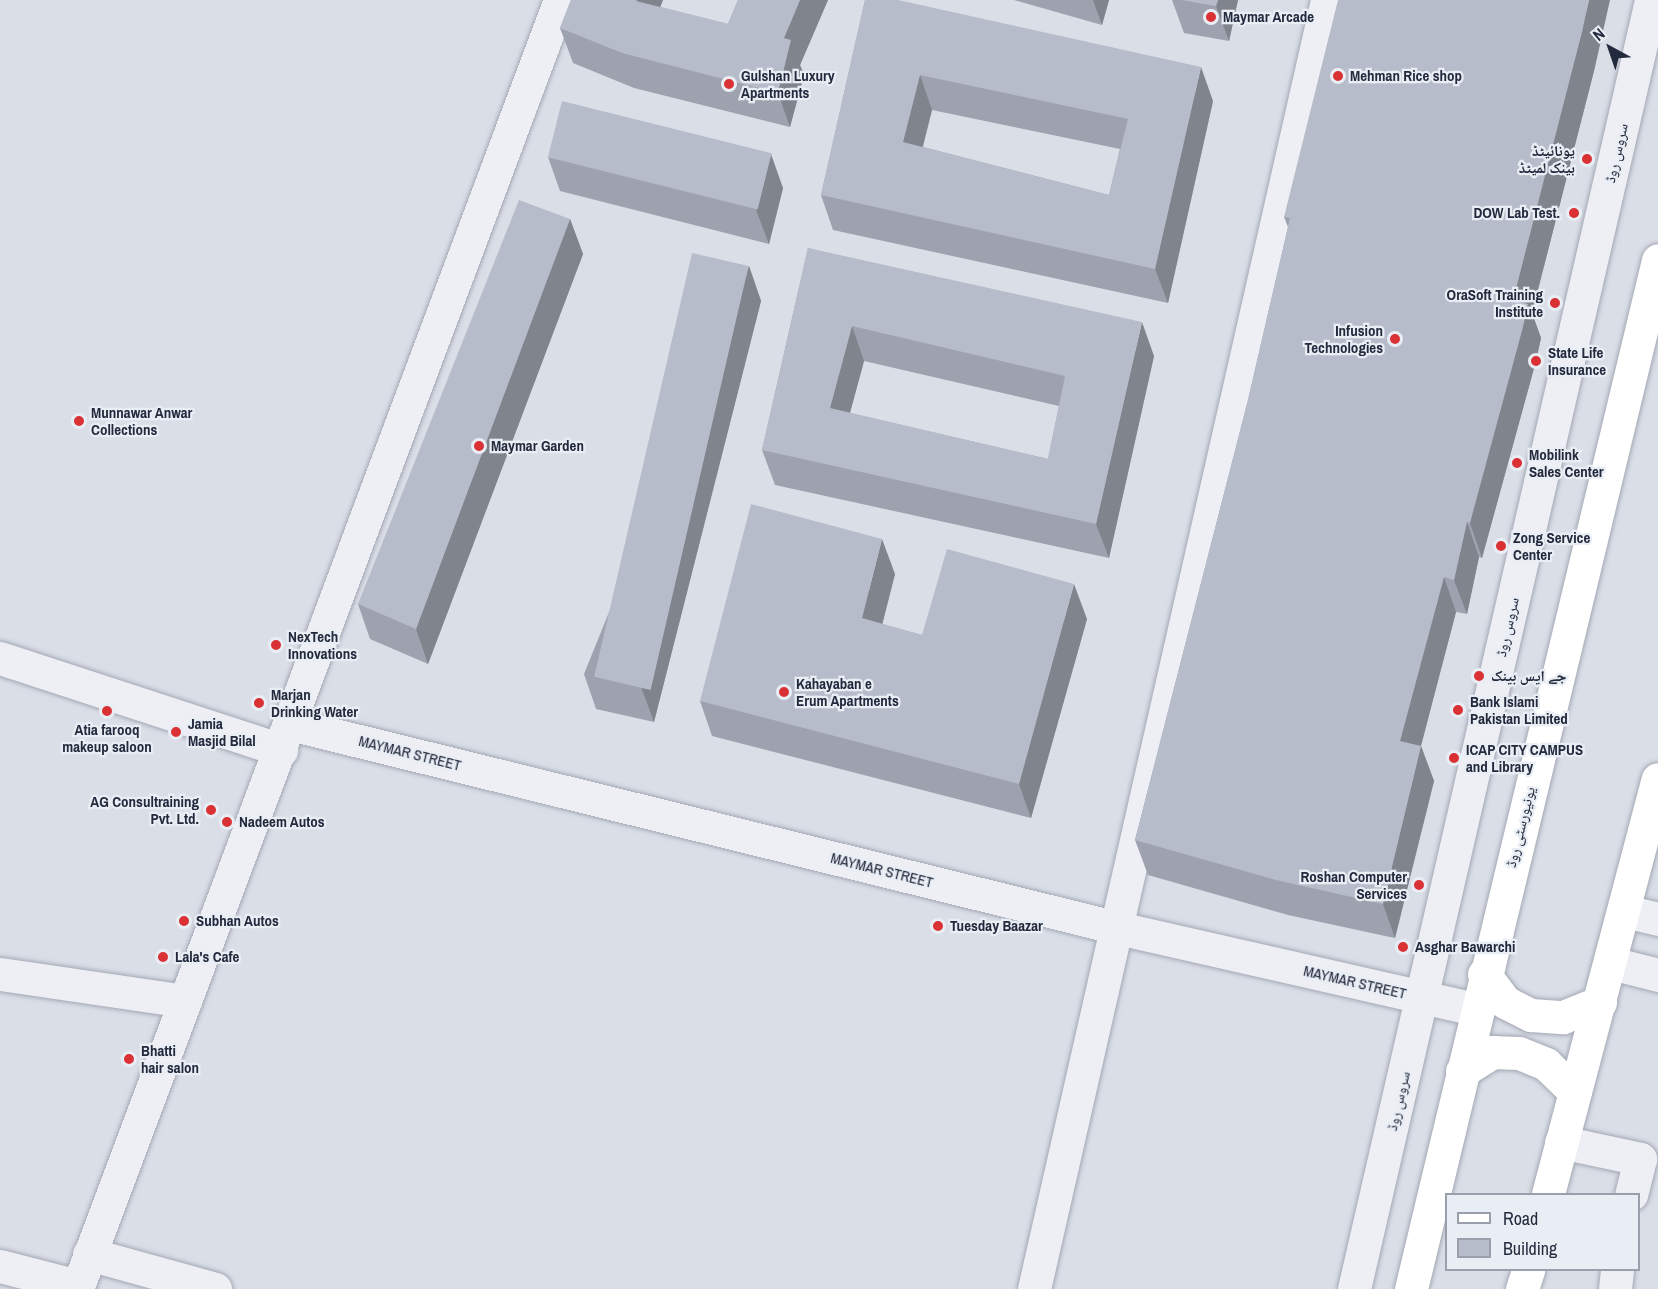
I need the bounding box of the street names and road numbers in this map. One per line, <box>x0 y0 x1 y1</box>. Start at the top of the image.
street label: سروس روڈ <box>1600 121 1632 185</box>
street label: سروس روڈ <box>1491 595 1523 659</box>
street label: MAYMAR STREET <box>357 732 463 774</box>
street label: یونیورسٹی روڈ <box>1501 785 1539 869</box>
street label: MAYMAR STREET <box>829 849 935 891</box>
street label: MAYMAR STREET <box>1302 961 1408 1003</box>
street label: سروس روڈ <box>1382 1069 1414 1133</box>

